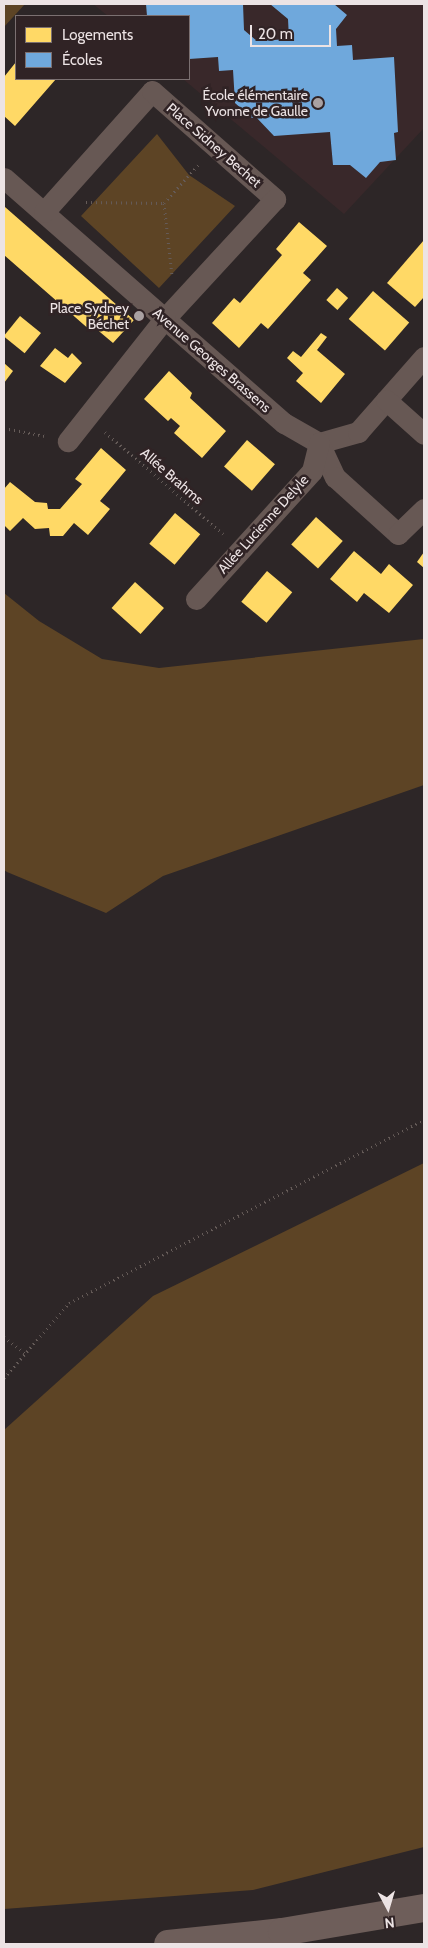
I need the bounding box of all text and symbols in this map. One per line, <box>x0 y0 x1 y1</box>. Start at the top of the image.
legend <box>15 15 190 80</box>
scale bar <box>253 15 334 47</box>
text: 20 m <box>258 25 293 43</box>
text: Logements <box>62 26 133 44</box>
text: Écoles <box>62 51 102 69</box>
place label: École élémentaire Yvonne de Gaulle <box>202 87 308 120</box>
marker: École élémentaire Yvonne de Gaulle <box>312 97 324 109</box>
street label: Place Sidney Bechet <box>163 99 265 191</box>
place label: Place Sydney Béchet <box>50 300 129 332</box>
street label: Avenue Georges Brassens <box>150 304 274 416</box>
marker: Place Sydney Béchet <box>133 310 145 322</box>
street label: Allée Brahms <box>137 444 207 508</box>
street label: Allée Lucienne Delyle <box>214 471 312 577</box>
north arrow <box>363 1883 413 1933</box>
text: N <box>384 1913 395 1932</box>

